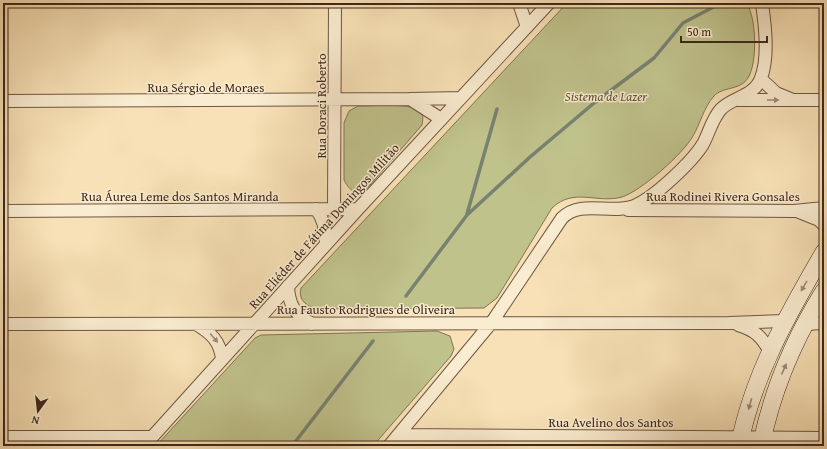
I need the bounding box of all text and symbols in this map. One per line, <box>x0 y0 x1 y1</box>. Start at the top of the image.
scale bar <box>681 18 767 44</box>
text: 50 m <box>687 23 711 40</box>
street label: Rua Doraci Roberto <box>312 53 331 159</box>
street label: Rua Sérgio de Moraes <box>148 78 264 97</box>
park label: Sistema de Lazer <box>565 87 648 106</box>
one-way arrow <box>767 97 780 103</box>
street label: Rua Eliéder de Fátima Domingos Militão <box>244 139 404 313</box>
street label: Rua Áurea Leme dos Santos Miranda <box>81 187 280 206</box>
street label: Rua Rodinei Rivera Gonsales <box>646 187 800 206</box>
one-way arrow <box>801 280 808 292</box>
street label: Rua Fausto Rodrigues de Oliveira <box>277 300 456 319</box>
one-way arrow <box>209 333 218 344</box>
one-way arrow <box>781 363 787 374</box>
north arrow <box>18 391 58 431</box>
one-way arrow <box>747 398 753 410</box>
text: N <box>29 412 41 429</box>
street label: Rua Avelino dos Santos <box>549 413 673 432</box>

